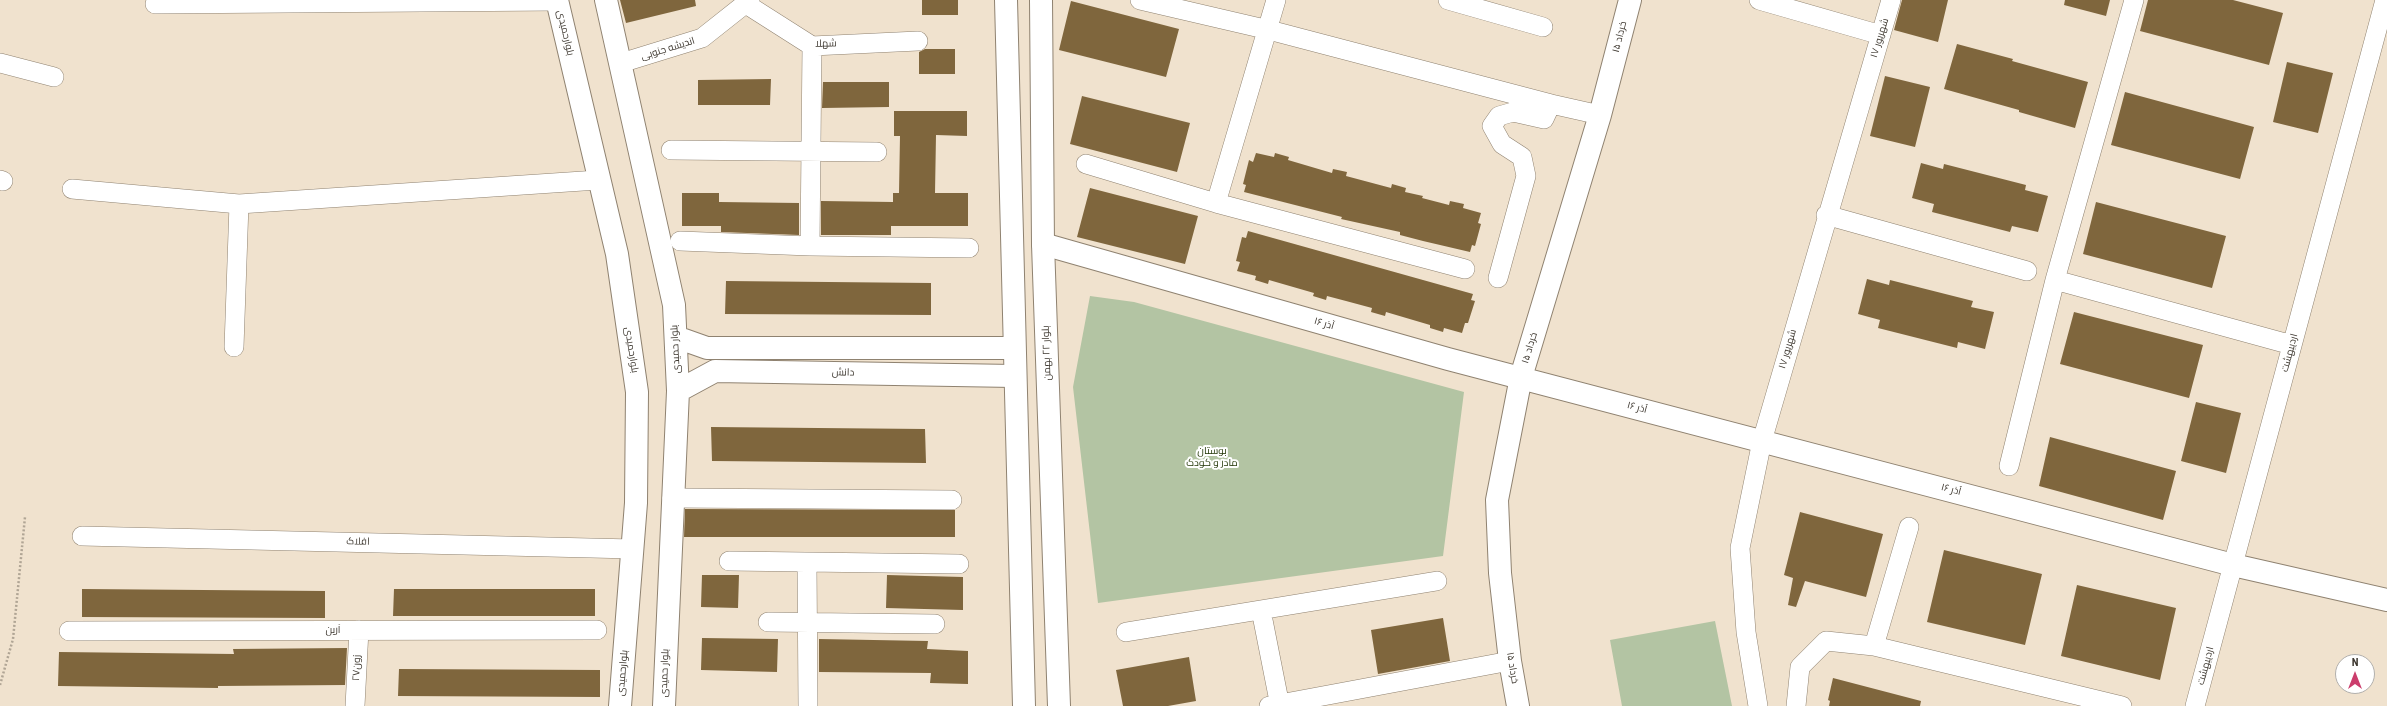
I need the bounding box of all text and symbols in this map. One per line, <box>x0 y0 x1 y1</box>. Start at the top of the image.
street label: بلوارحمیدی <box>554 9 576 57</box>
street label: ۱۷ شهریور <box>1868 17 1892 59</box>
street label: ۱۵ خرداد <box>1610 20 1630 54</box>
street label: اندیشه جنوبی <box>640 35 696 63</box>
street label: شهلا <box>815 38 837 50</box>
street label: ۱۶ آذر <box>1313 315 1335 333</box>
street label: بلوار حمیدی <box>669 324 683 374</box>
street label: بلوار ۲۲ بهمن <box>1040 325 1054 381</box>
street label: بلوارحمیدی <box>621 326 641 374</box>
street label: ۱۷ شهریور <box>1777 328 1799 370</box>
street label: ۱۵ خرداد <box>1520 331 1540 365</box>
street label: اردیبهشت <box>2279 333 2301 373</box>
street label: دانش <box>832 367 854 379</box>
street label: ۱۶ آذر <box>1626 400 1648 416</box>
park label: بوستان مادر و کودک <box>1186 445 1238 468</box>
street label: ۱۶ آذر <box>1940 482 1962 498</box>
street label: افلاک <box>346 536 370 548</box>
street label: آرین <box>326 624 340 636</box>
street label: اردیبهشت <box>2195 646 2217 686</box>
street label: بلوار حمیدی <box>658 648 672 698</box>
street label: بلوارحمیدی <box>615 649 631 697</box>
street label: ۱۵ خرداد <box>1504 651 1520 685</box>
north arrow <box>2335 654 2375 694</box>
street label: زون۲۷ <box>351 655 363 681</box>
text: N <box>2352 656 2358 669</box>

